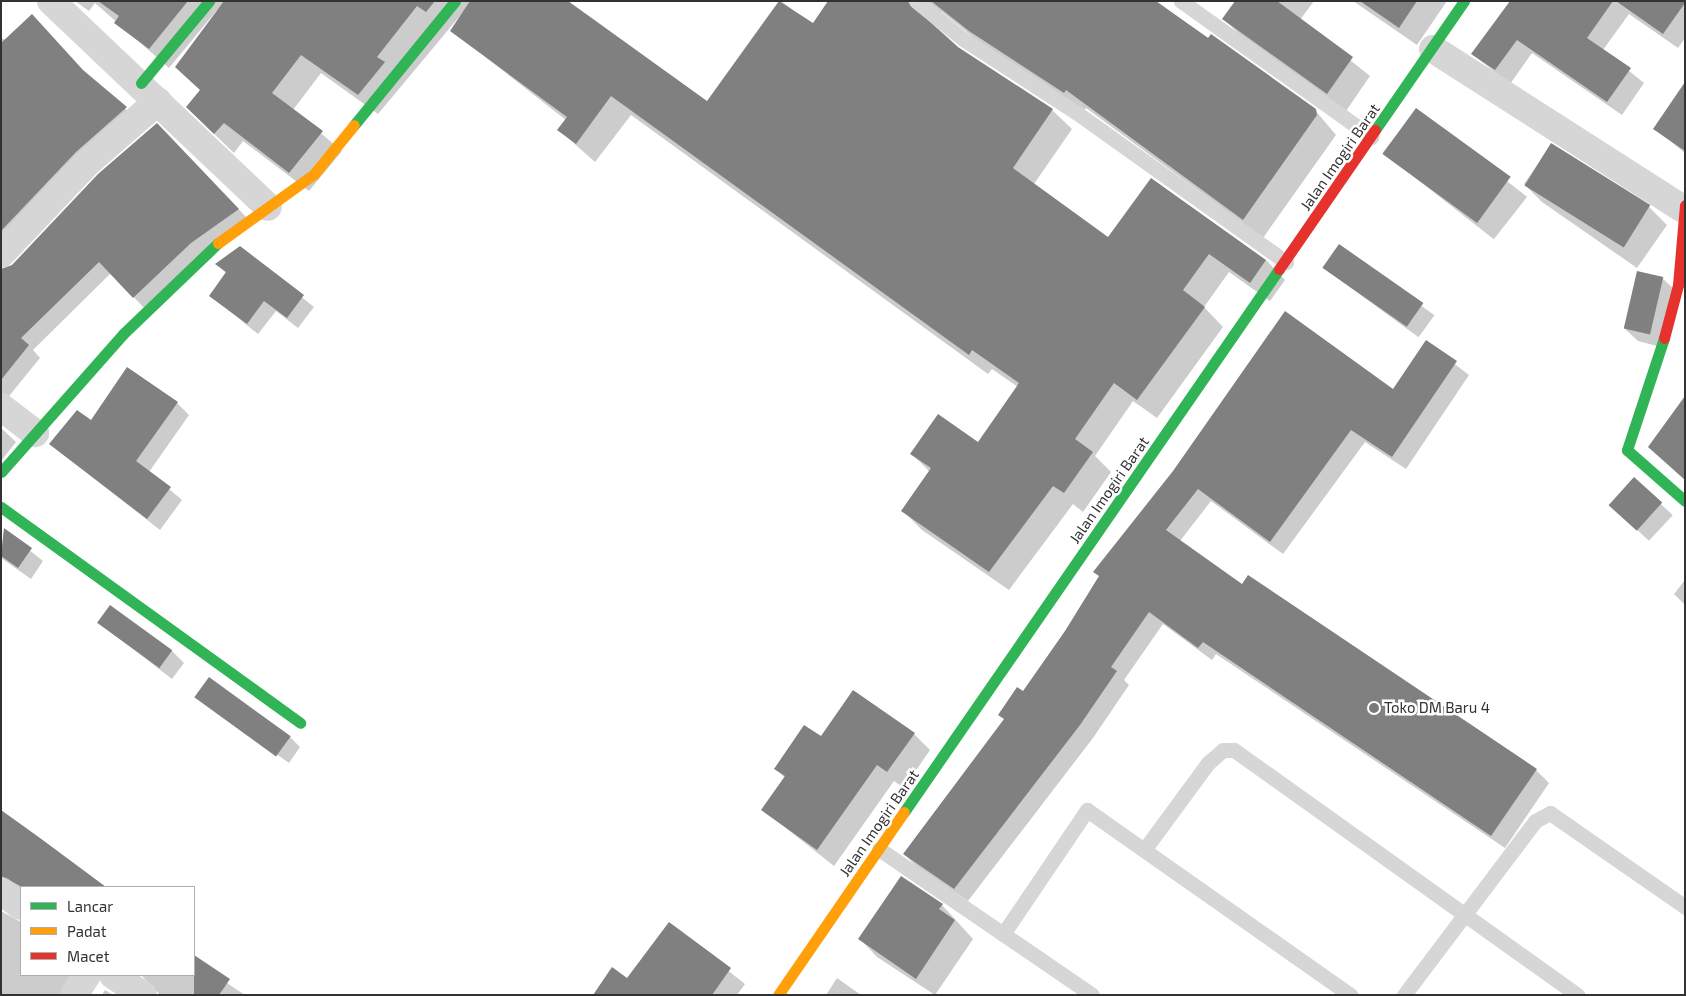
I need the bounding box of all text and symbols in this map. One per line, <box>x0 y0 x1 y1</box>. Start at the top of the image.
street label: Jalan Imogiri Barat <box>1296 100 1384 214</box>
street label: Jalan Imogiri Barat <box>1065 433 1153 547</box>
place label: Toko DM Baru 4 <box>1384 699 1490 717</box>
marker: Toko DM Baru 4 <box>1368 702 1380 714</box>
street label: Jalan Imogiri Barat <box>835 766 923 880</box>
legend <box>20 886 195 976</box>
text: Lancar <box>67 897 113 915</box>
text: Padat <box>67 922 107 940</box>
text: Macet <box>67 947 109 965</box>

